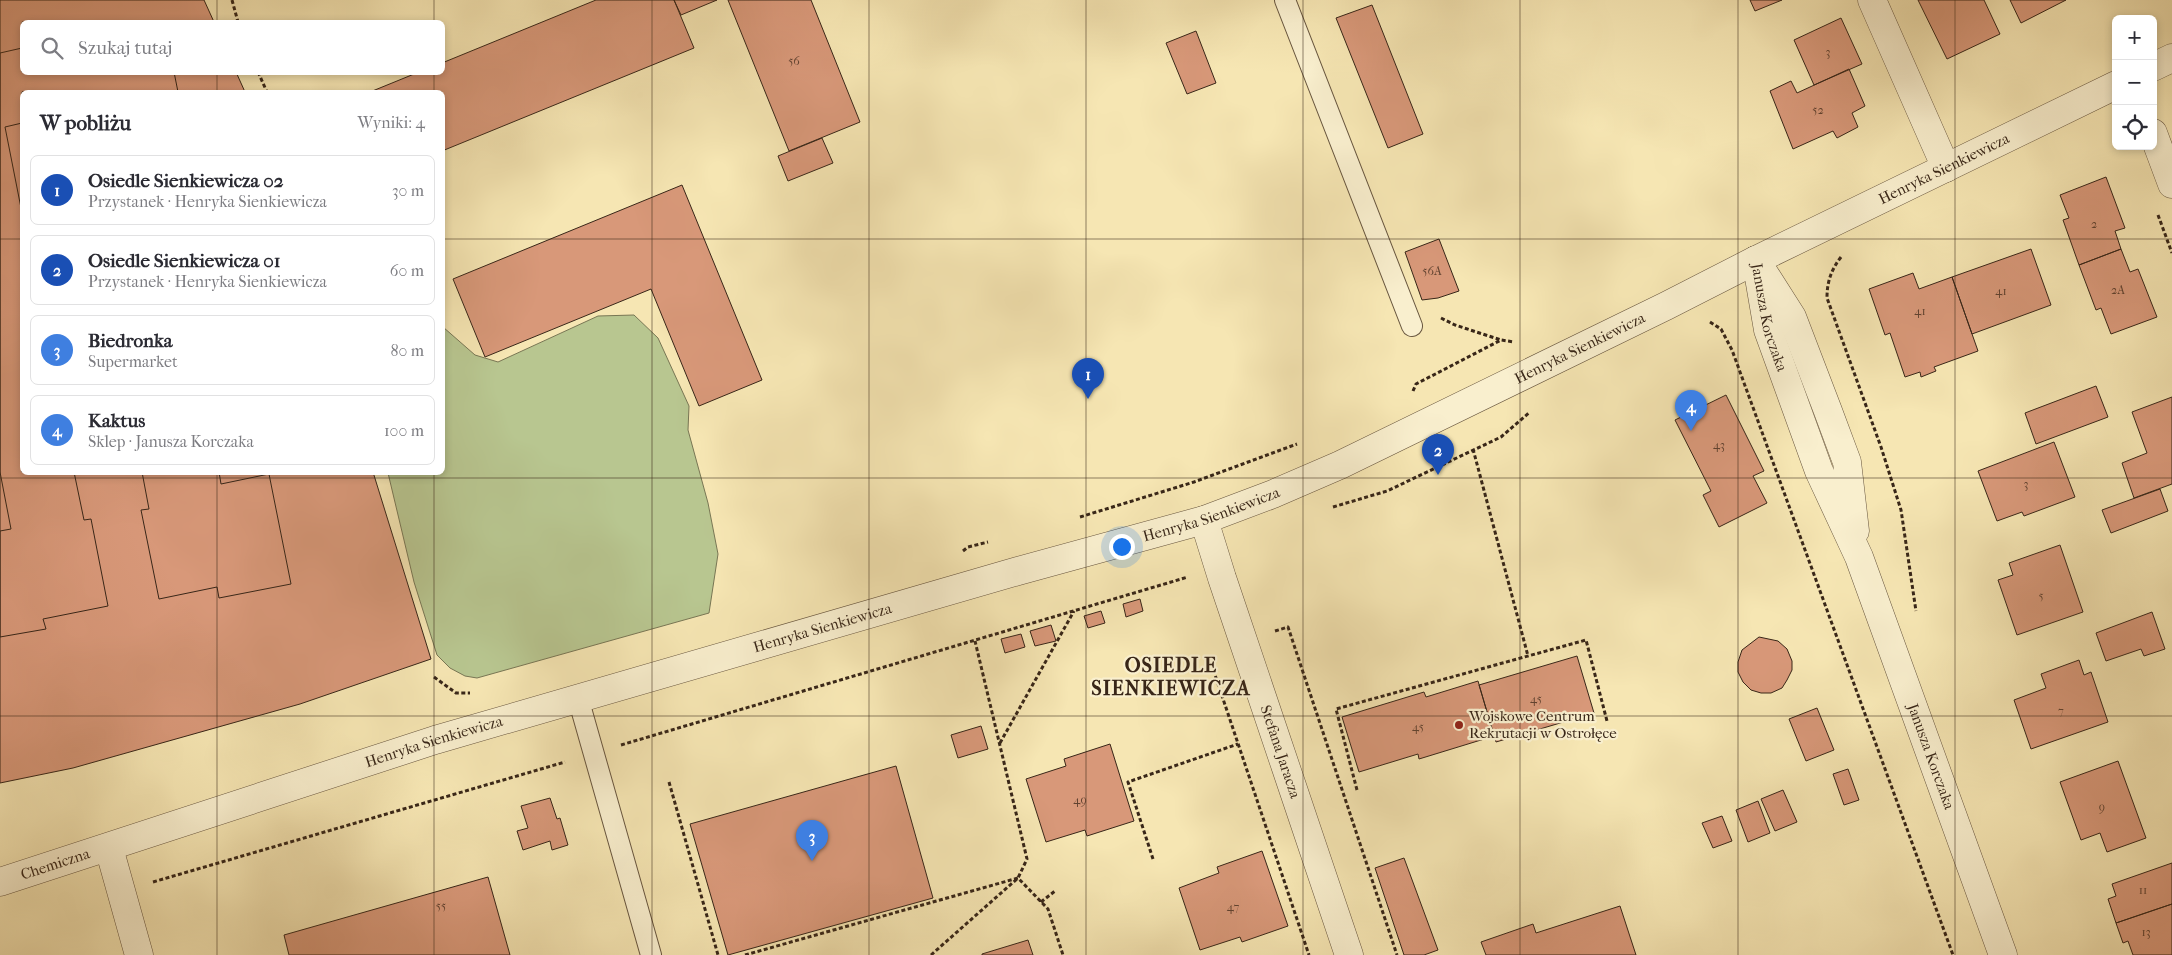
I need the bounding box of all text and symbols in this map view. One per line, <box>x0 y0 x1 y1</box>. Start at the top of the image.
map controls <box>2112 15 2157 150</box>
button: + <box>2112 15 2157 60</box>
search box <box>20 20 445 75</box>
icon: search <box>38 34 66 62</box>
text: Szukaj tutaj <box>78 37 172 59</box>
house number: 3 <box>1826 45 1831 59</box>
house number: 56 <box>788 54 800 68</box>
button: − <box>2112 60 2157 105</box>
house number: 52 <box>1812 103 1824 117</box>
button: locate <box>2112 105 2157 150</box>
text: W pobliżu <box>40 111 131 135</box>
text: Wyniki: 4 <box>357 113 425 132</box>
street label: Henryka Sienkiewicza <box>1876 129 2013 208</box>
text: Osiedle Sienkiewicza 02 <box>88 170 284 192</box>
text: 1 <box>54 181 60 200</box>
text: 30 m <box>392 181 424 200</box>
text: Przystanek · Henryka Sienkiewicza <box>88 192 327 211</box>
house number: 2 <box>2091 217 2097 231</box>
text: Osiedle Sienkiewicza 01 <box>88 250 280 272</box>
text: 2 <box>53 261 61 280</box>
text: 60 m <box>390 261 424 280</box>
street label: Janusza Korczaka <box>1748 261 1792 375</box>
house number: 56A <box>1422 264 1442 278</box>
text: Przystanek · Henryka Sienkiewicza <box>88 272 327 291</box>
house number: 2A <box>2111 283 2125 297</box>
house number: 41 <box>1995 284 2007 298</box>
house number: 41 <box>1914 304 1926 318</box>
street label: Henryka Sienkiewicza <box>1511 308 1649 388</box>
text: Biedronka <box>88 330 173 352</box>
text: 3 <box>54 341 60 360</box>
text: 80 m <box>390 341 424 360</box>
text: Supermarket <box>88 352 178 371</box>
pin: 1 <box>1072 358 1104 399</box>
pin: 4 <box>1675 390 1707 431</box>
text: Kaktus <box>88 410 145 432</box>
text: 4 <box>52 421 62 440</box>
text: 100 m <box>384 421 424 440</box>
text: Sklep · Janusza Korczaka <box>88 432 254 451</box>
pin: 2 <box>1422 434 1454 475</box>
house number: 43 <box>1713 438 1725 452</box>
house number: 3 <box>2024 477 2029 491</box>
street label: Henryka Sienkiewicza <box>1141 483 1283 545</box>
your location <box>1109 534 1135 560</box>
house number: 5 <box>2038 589 2044 603</box>
street label: Henryka Sienkiewicza <box>751 599 895 656</box>
district label: OSIEDLE SIENKIEWICZA <box>1091 654 1251 700</box>
house number: 45 <box>1530 692 1542 706</box>
street label: Janusza Korczaka <box>1904 700 1959 813</box>
street label: Stefana Jaracza <box>1256 703 1305 802</box>
house number: 7 <box>2058 704 2064 718</box>
place label: Wojskowe Centrum Rekrutacji w Ostrołęce <box>1468 707 1617 742</box>
street label: Henryka Sienkiewicza <box>363 712 506 771</box>
marker: Wojskowe Centrum Rekrutacji w Ostrołęce <box>1453 719 1465 731</box>
house number: 45 <box>1412 720 1424 734</box>
house number: 49 <box>1073 793 1087 807</box>
house number: 9 <box>2099 800 2105 814</box>
pin: 3 <box>796 820 828 861</box>
street label: Chemiczna <box>18 844 93 884</box>
house number: 11 <box>2139 883 2147 897</box>
house number: 55 <box>436 899 446 913</box>
house number: 47 <box>1227 900 1239 914</box>
house number: 13 <box>2141 925 2151 939</box>

